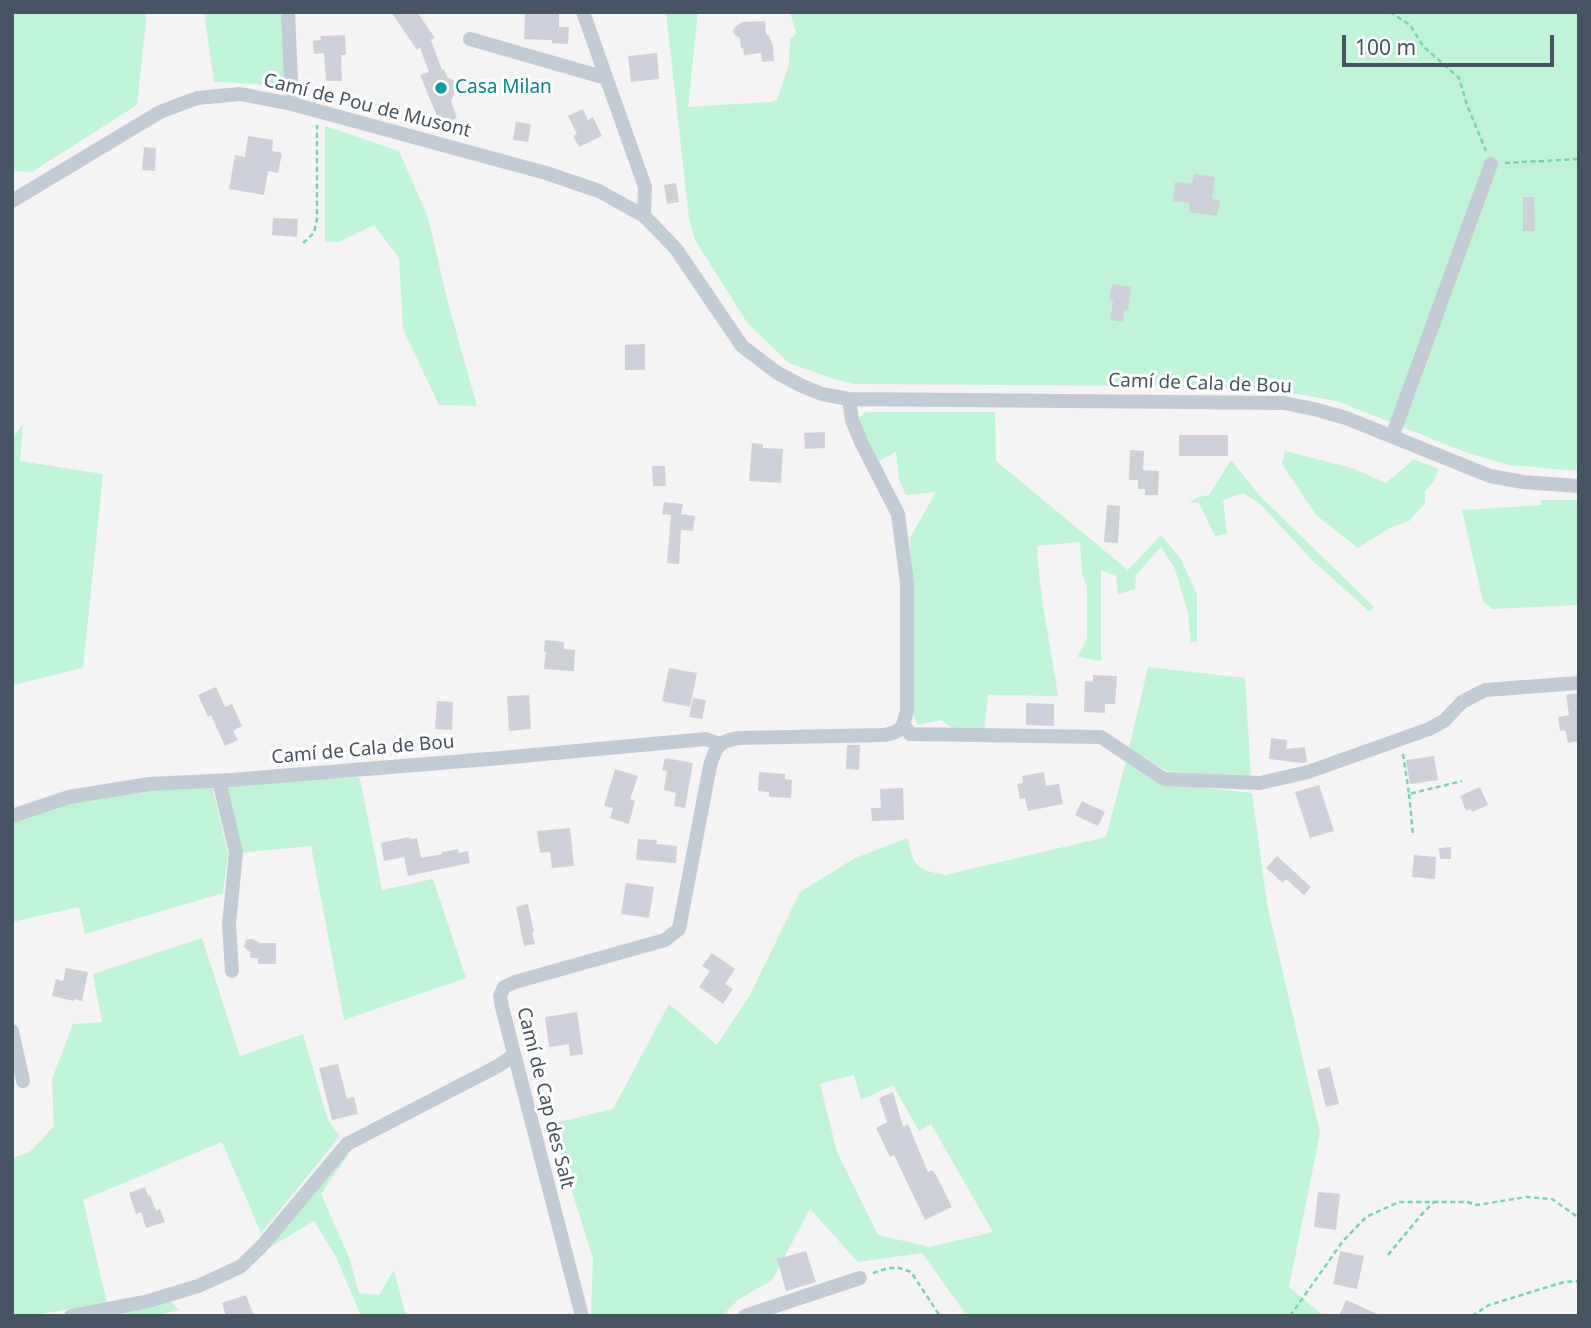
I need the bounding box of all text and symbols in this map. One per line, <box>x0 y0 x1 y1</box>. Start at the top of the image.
scale bar <box>1346 21 1558 65</box>
text: 100 m <box>1355 33 1416 61</box>
street label: Camí de Pou de Musont <box>261 69 473 143</box>
place label: Casa Milan <box>455 77 552 99</box>
marker: Casa Milan <box>433 80 449 96</box>
street label: Camí de Cala de Bou <box>1108 369 1292 399</box>
street label: Camí de Cala de Bou <box>271 731 455 769</box>
street label: Camí de Cap des Salt <box>511 1005 579 1191</box>

